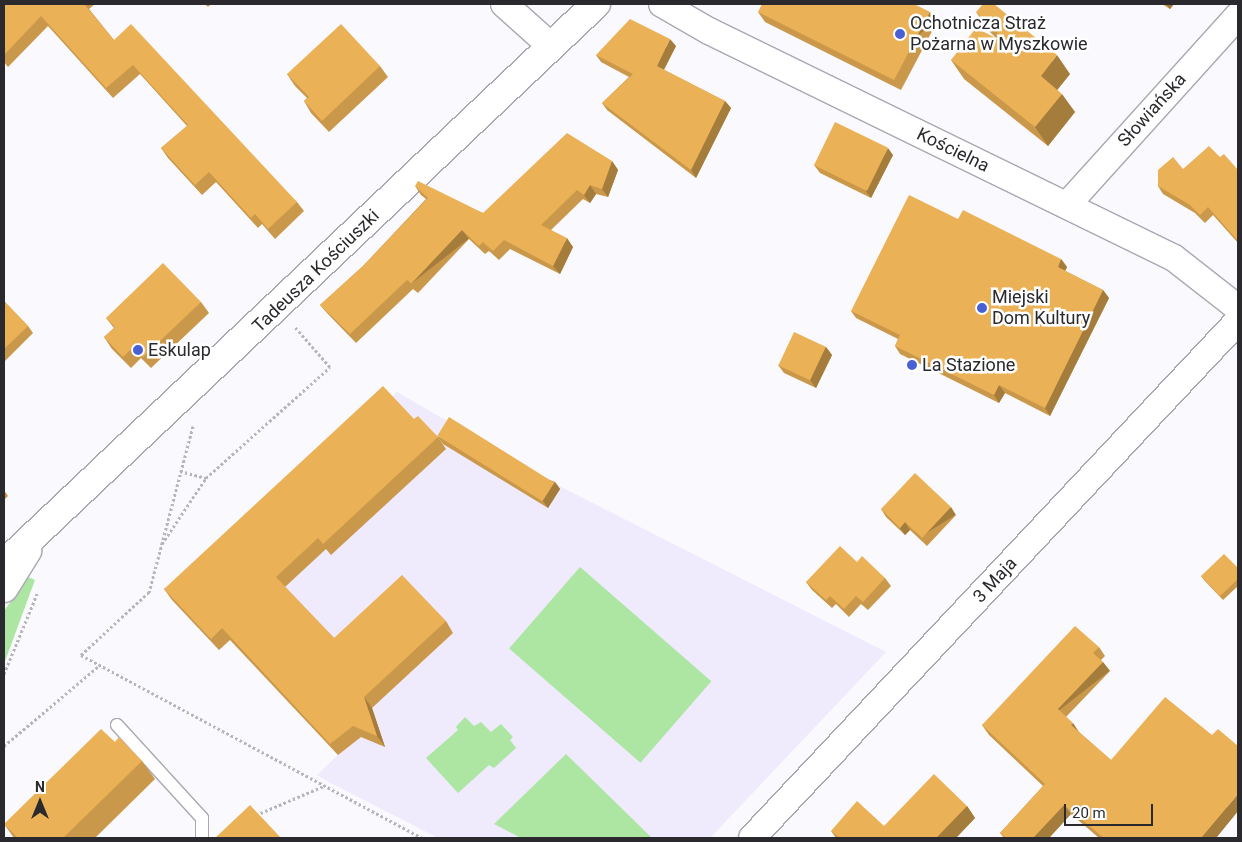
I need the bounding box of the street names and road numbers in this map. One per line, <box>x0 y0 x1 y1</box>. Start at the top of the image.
street label: Słowiańska <box>1113 69 1191 151</box>
street label: Kościelna <box>913 123 993 177</box>
street label: Tadeusza Kościuszki <box>248 205 384 337</box>
street label: 3 Maja <box>969 553 1021 607</box>

